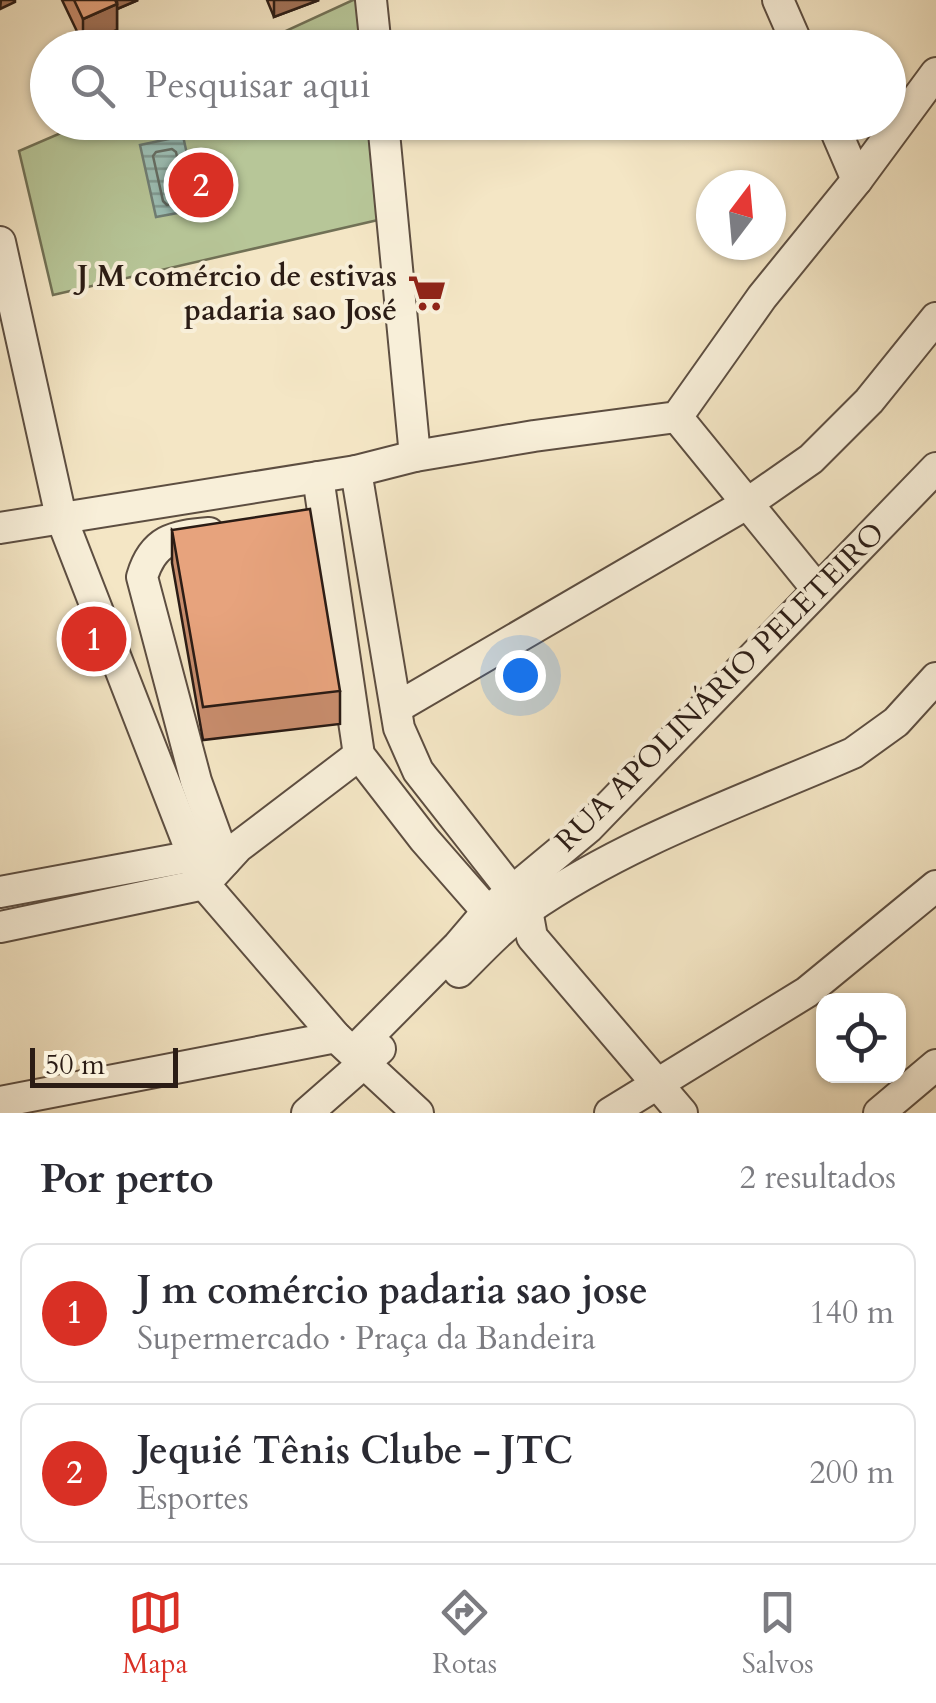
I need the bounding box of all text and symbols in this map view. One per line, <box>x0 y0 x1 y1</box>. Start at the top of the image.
search box <box>30 30 906 140</box>
icon: search <box>65 58 120 113</box>
text: Pesquisar aqui <box>145 59 371 111</box>
pin: 2 <box>168 148 234 222</box>
north arrow <box>696 170 786 260</box>
place label: J M comércio de estivas padaria sao José <box>73 256 397 331</box>
supermarket icon: J M comércio de estivas padaria sao José <box>406 272 448 314</box>
street label: RUA APOLINÁRIO PELETEIRO <box>546 513 894 861</box>
pin: 1 <box>62 602 126 676</box>
your location <box>495 650 546 701</box>
map controls <box>816 993 906 1083</box>
button: locate <box>816 993 906 1083</box>
scale bar <box>30 1043 178 1088</box>
text: 50 m <box>45 1046 105 1084</box>
text: Por perto <box>40 1150 214 1207</box>
text: 2 resultados <box>739 1156 896 1200</box>
text: J m comércio padaria sao jose <box>137 1265 648 1317</box>
text: 1 <box>66 1291 83 1335</box>
text: 140 m <box>809 1291 894 1335</box>
text: Supermercado · Praça da Bandeira <box>137 1317 596 1361</box>
text: Jequié Tênis Clube - JTC <box>137 1425 573 1477</box>
text: 2 <box>66 1451 83 1495</box>
text: 200 m <box>809 1451 894 1495</box>
text: Esportes <box>137 1477 249 1521</box>
tab: Mapa <box>122 1585 188 1683</box>
tab: Rotas <box>432 1585 497 1683</box>
tab: Salvos <box>742 1585 814 1683</box>

